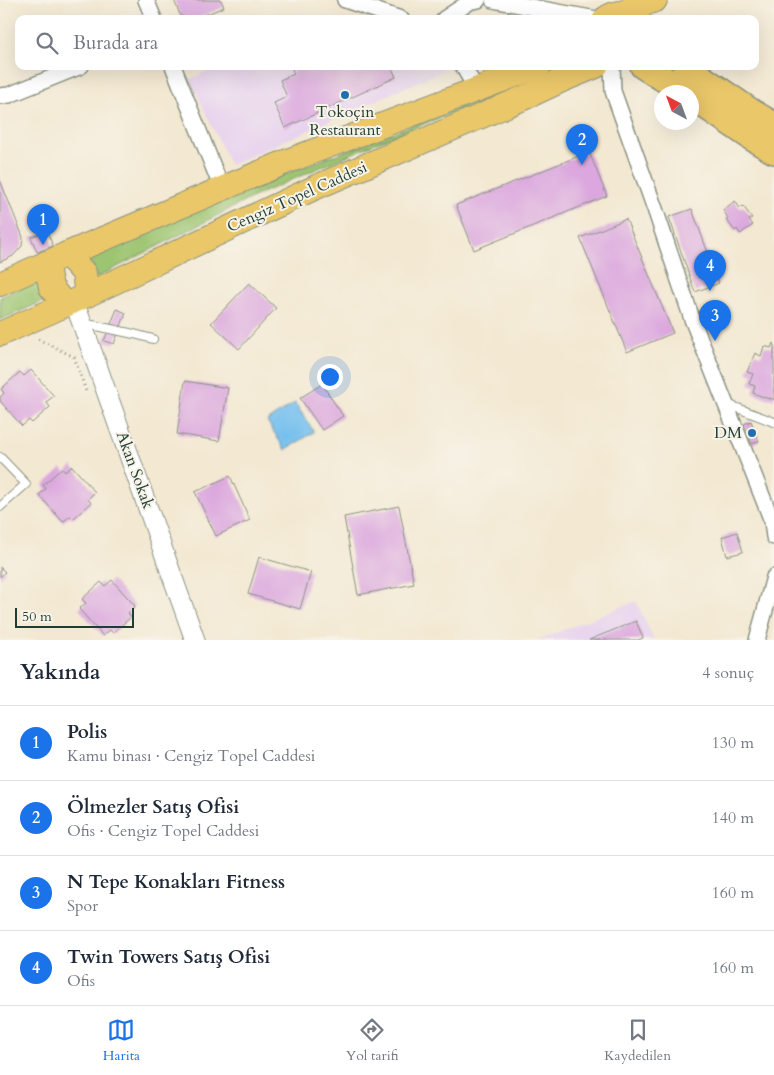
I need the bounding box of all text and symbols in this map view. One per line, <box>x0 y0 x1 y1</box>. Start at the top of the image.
search box <box>15 15 759 70</box>
icon: search <box>33 29 61 57</box>
text: Burada ara <box>73 30 158 56</box>
north arrow <box>654 85 699 130</box>
marker: Tokoçin Restaurant <box>339 89 351 101</box>
place label: Tokoçin Restaurant <box>309 101 381 141</box>
pin: 2 <box>566 124 598 165</box>
street label: Cengiz Topel Caddesi <box>223 156 371 238</box>
pin: 1 <box>27 204 59 245</box>
pin: 4 <box>694 250 726 291</box>
pin: 3 <box>699 300 731 341</box>
your location <box>317 364 343 390</box>
place label: DM <box>714 422 742 444</box>
marker: DM <box>746 427 758 439</box>
street label: Akan Sokak <box>111 428 159 512</box>
scale bar <box>15 605 134 628</box>
text: 50 m <box>22 607 52 626</box>
text: Yakında <box>20 658 100 687</box>
text: 4 sonuç <box>702 662 754 684</box>
text: Polis <box>67 719 107 745</box>
text: 1 <box>32 732 40 754</box>
text: 130 m <box>712 732 754 754</box>
text: Kamu binası · Cengiz Topel Caddesi <box>67 745 315 767</box>
text: Ölmezler Satış Ofisi <box>67 794 239 820</box>
text: 2 <box>32 807 40 829</box>
text: 140 m <box>712 807 754 829</box>
text: Ofis · Cengiz Topel Caddesi <box>67 820 259 842</box>
text: N Tepe Konakları Fitness <box>67 869 285 895</box>
text: 3 <box>32 882 40 904</box>
text: 160 m <box>712 882 754 904</box>
text: Spor <box>67 895 98 917</box>
text: Twin Towers Satış Ofisi <box>67 944 270 970</box>
text: 4 <box>32 957 40 979</box>
text: 160 m <box>712 957 754 979</box>
text: Ofis <box>67 970 95 992</box>
tab: Harita <box>103 1016 140 1065</box>
tab: Yol tarifi <box>346 1016 399 1065</box>
tab: Kaydedilen <box>604 1016 671 1065</box>

